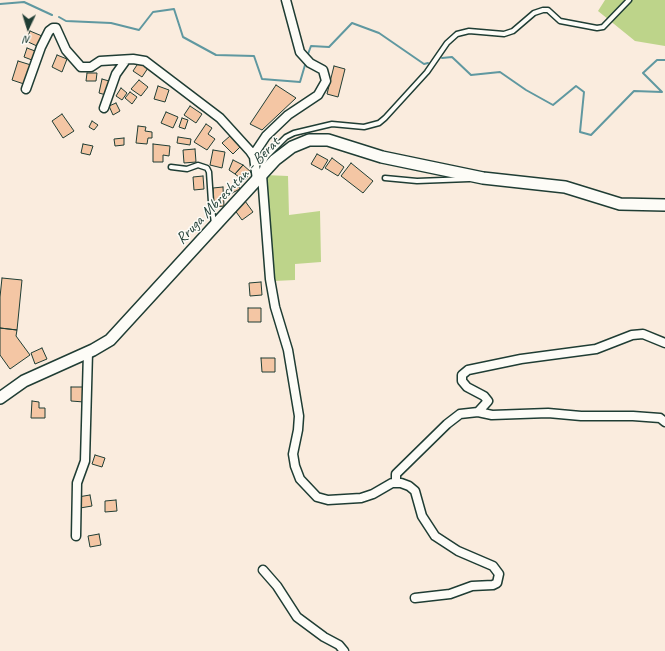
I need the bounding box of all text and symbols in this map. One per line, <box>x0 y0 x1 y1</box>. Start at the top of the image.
north arrow <box>8 8 48 48</box>
text: N <box>23 33 31 47</box>
street label: Rruga Mbreshtan - Berat <box>172 133 284 249</box>

